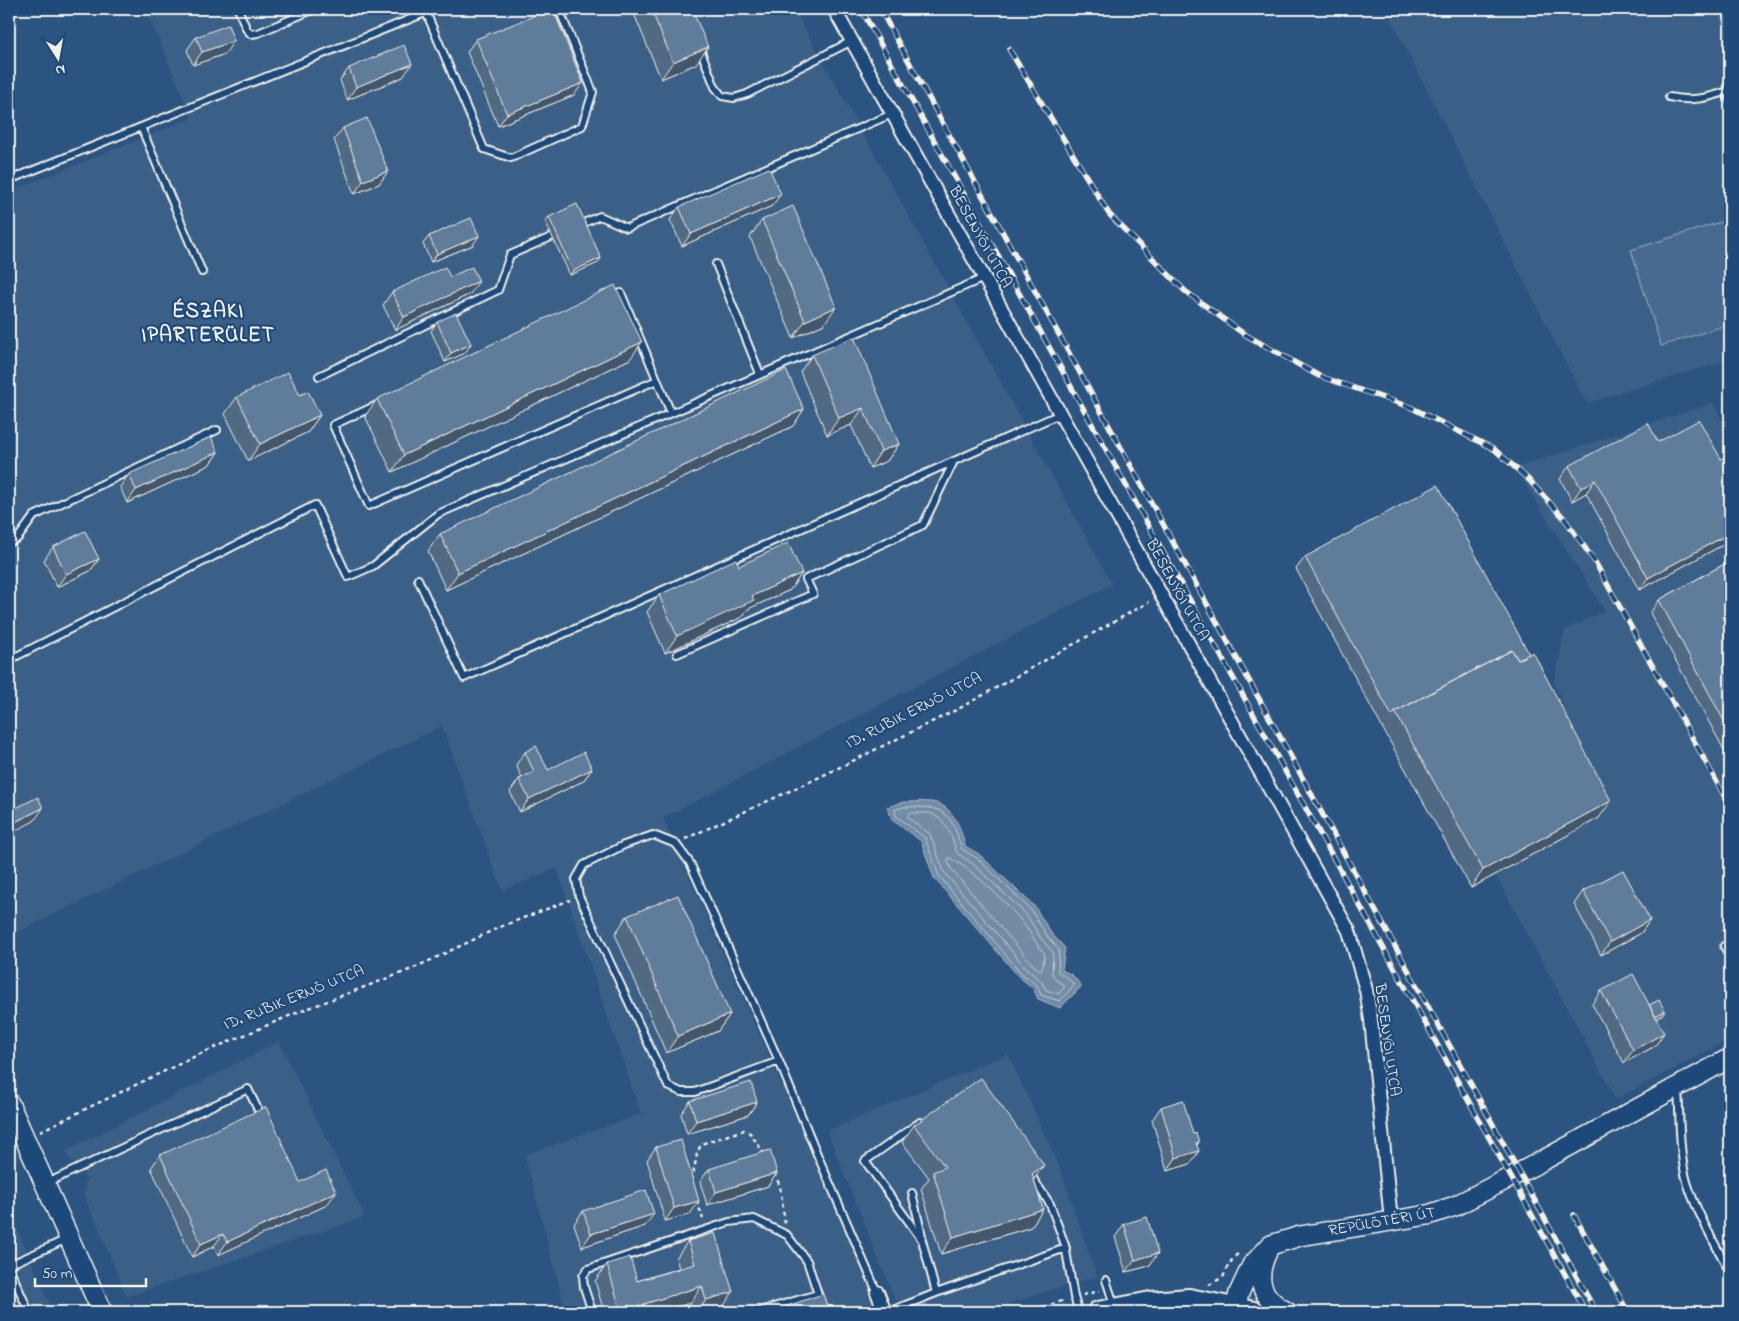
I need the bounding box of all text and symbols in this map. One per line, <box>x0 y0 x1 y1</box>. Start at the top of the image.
north arrow <box>32 32 82 82</box>
text: N <box>54 58 67 80</box>
street label: BESENYŐI UTCA <box>941 181 1018 293</box>
district label: ÉSZAKI IPARTERÜLET <box>141 297 275 351</box>
street label: BESENYŐI UTCA <box>1138 534 1215 646</box>
street label: ID. RUBIK ERNŐ UTCA <box>842 666 986 756</box>
street label: ID. RUBIK ERNŐ UTCA <box>220 959 368 1037</box>
street label: BESENYŐI UTCA <box>1367 981 1407 1098</box>
street label: REPÜLŐTÉRI ÚT <box>1327 1201 1437 1243</box>
scale bar <box>35 1256 146 1288</box>
text: 50 m <box>42 1263 73 1285</box>

